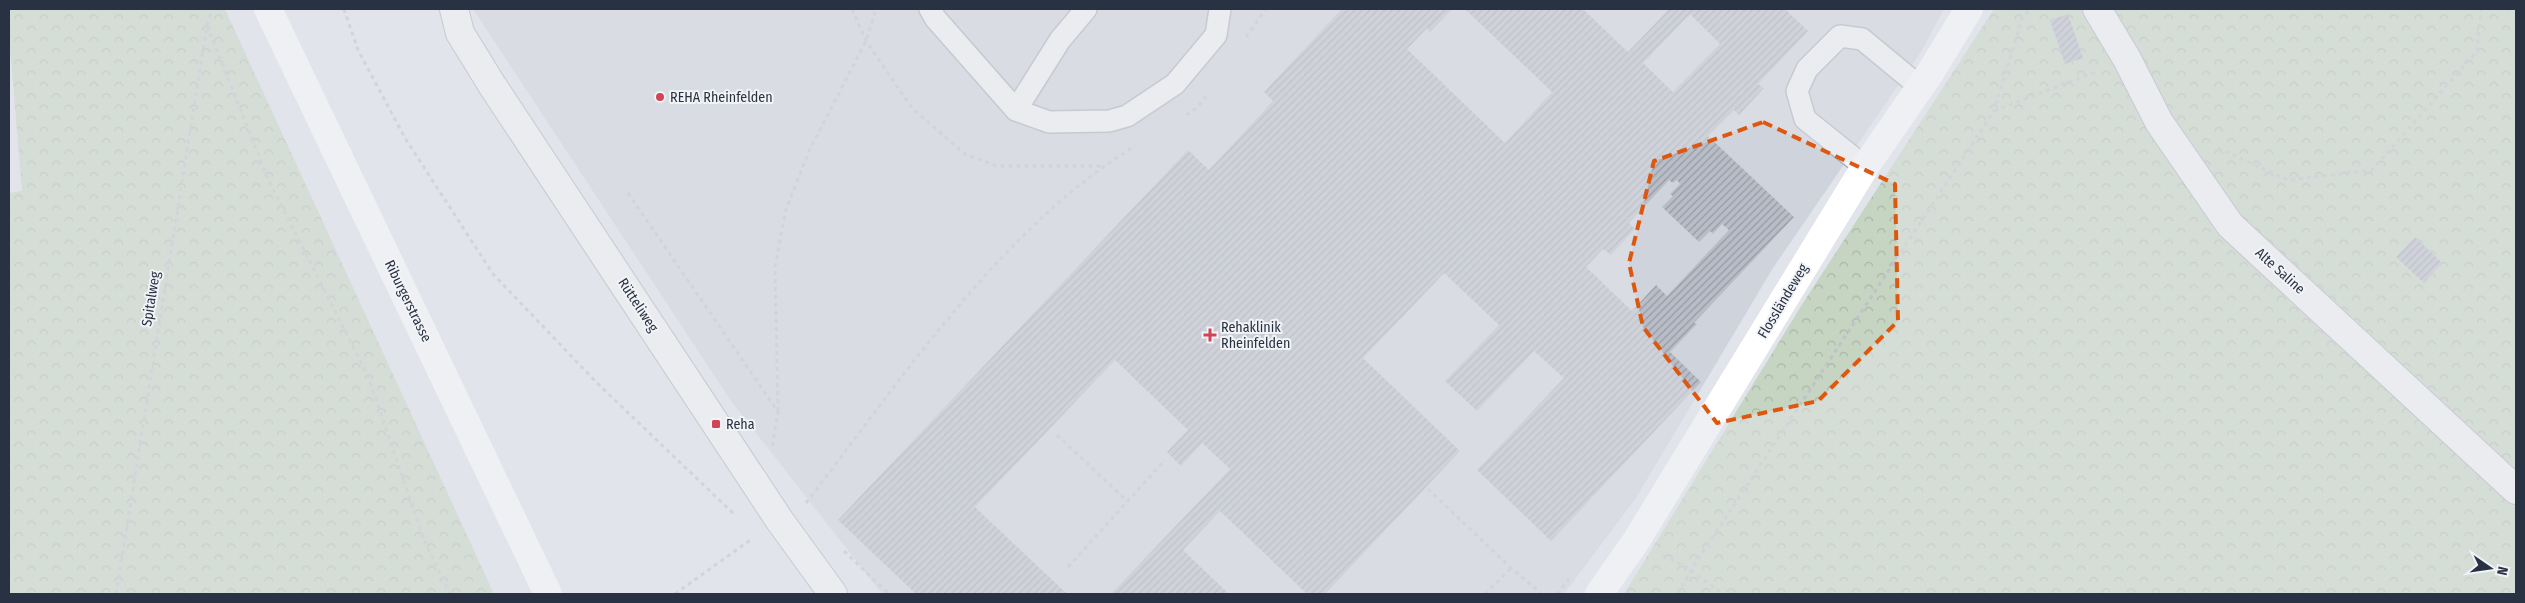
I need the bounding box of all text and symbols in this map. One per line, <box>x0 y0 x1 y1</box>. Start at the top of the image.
place label: REHA Rheinfelden <box>670 89 773 106</box>
marker: REHA Rheinfelden <box>654 91 666 103</box>
street label: Alte Saline <box>2252 244 2308 298</box>
street label: Riburgerstrasse <box>381 257 435 345</box>
street label: Flossländeweg <box>1754 260 1812 341</box>
street label: Spitalweg <box>138 270 164 328</box>
street label: Rütteliweg <box>614 275 662 335</box>
place label: Rehaklinik Rheinfelden <box>1221 319 1290 352</box>
marker: Rehaklinik Rheinfelden <box>1203 328 1217 342</box>
place label: Reha <box>726 416 755 433</box>
marker: Reha <box>710 418 722 430</box>
north arrow <box>2465 543 2515 593</box>
text: N <box>2493 565 2511 577</box>

